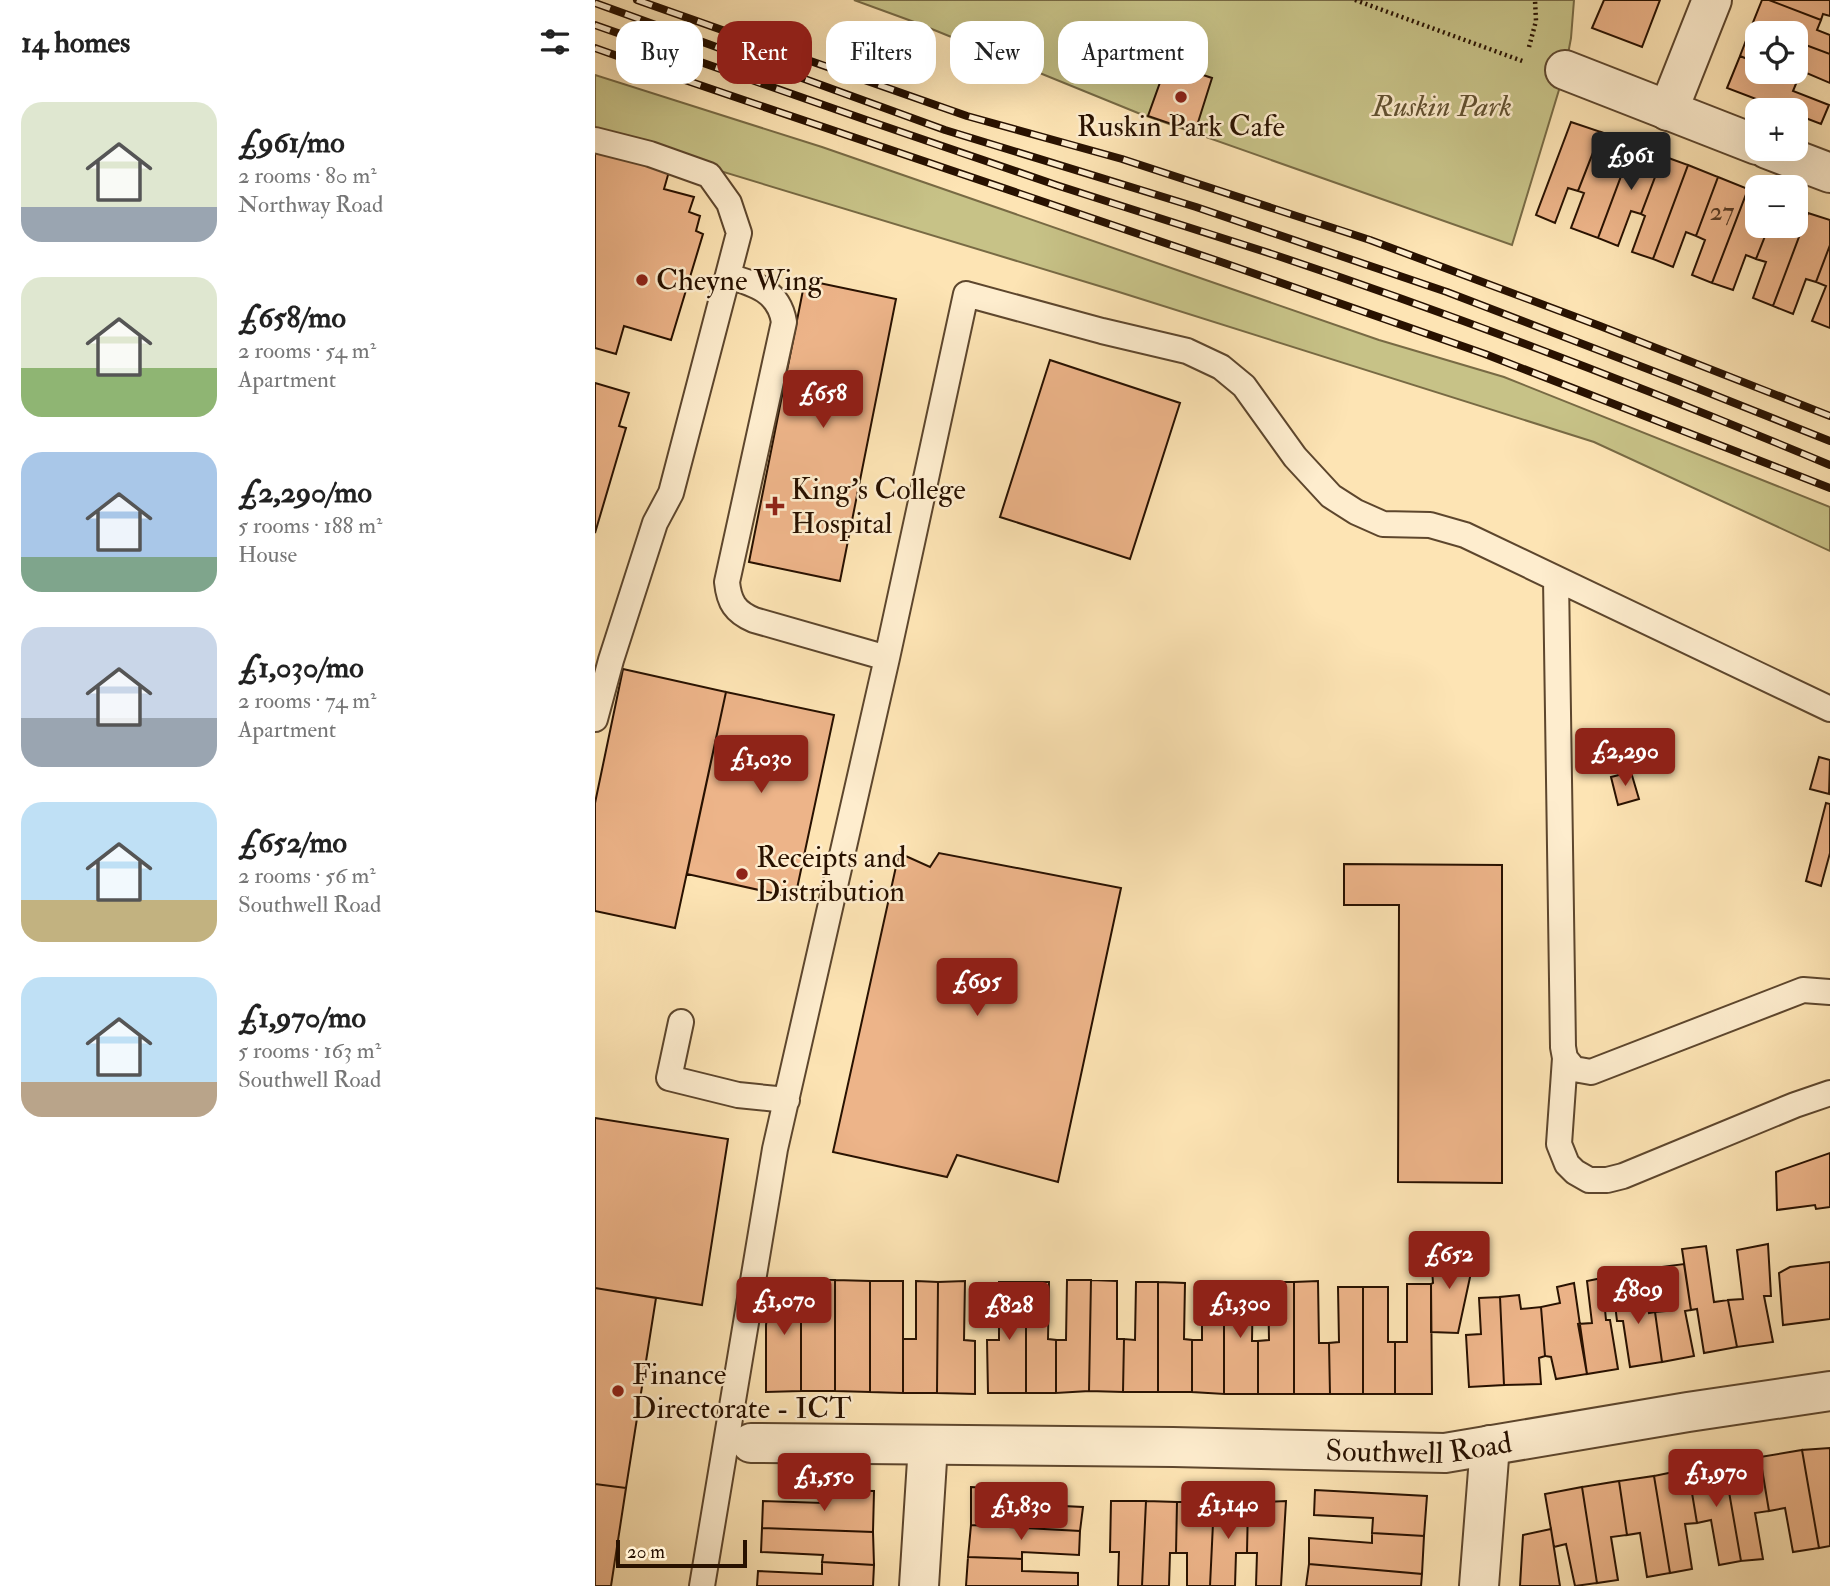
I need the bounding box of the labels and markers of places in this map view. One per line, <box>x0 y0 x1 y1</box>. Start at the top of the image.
marker: Ruskin Park Cafe <box>1173 89 1189 105</box>
place label: Ruskin Park Cafe <box>1077 108 1285 145</box>
pin: £961 <box>1590 132 1672 192</box>
place label: Cheyne Wing <box>656 262 824 299</box>
marker: Cheyne Wing <box>634 272 650 288</box>
pin: £658 <box>782 370 864 430</box>
place label: King's College Hospital <box>791 471 966 542</box>
marker: King's College Hospital <box>765 496 785 516</box>
pin: £2,290 <box>1568 728 1682 788</box>
pin: £1,030 <box>704 736 818 795</box>
place label: Receipts and Distribution <box>756 839 907 910</box>
marker: Receipts and Distribution <box>734 866 750 882</box>
pin: £695 <box>936 958 1018 1018</box>
pin: £652 <box>1408 1232 1490 1291</box>
pin: £809 <box>1597 1266 1679 1326</box>
pin: £1,070 <box>727 1278 841 1337</box>
pin: £1,300 <box>1183 1280 1297 1340</box>
pin: £828 <box>968 1282 1050 1342</box>
place label: Finance Directorate - ICT <box>632 1356 851 1427</box>
marker: Finance Directorate - ICT <box>610 1383 626 1399</box>
pin: £1,970 <box>1659 1450 1773 1509</box>
pin: £1,550 <box>767 1454 881 1513</box>
pin: £1,830 <box>964 1482 1078 1542</box>
pin: £1,140 <box>1171 1482 1285 1541</box>

